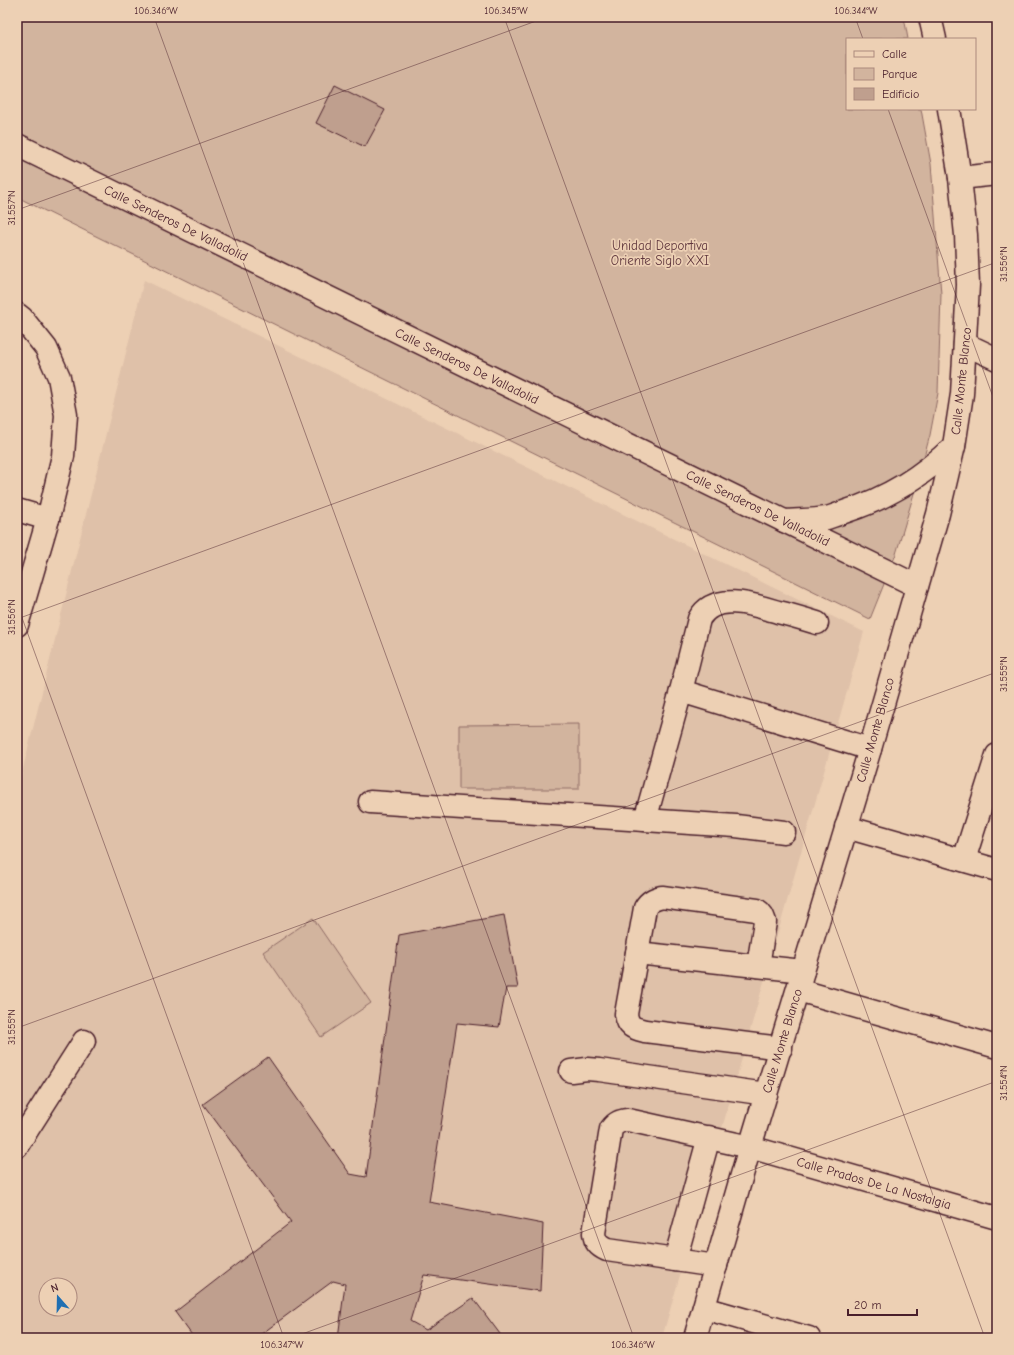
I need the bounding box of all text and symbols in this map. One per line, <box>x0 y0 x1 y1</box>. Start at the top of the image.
text: 106.346°W <box>134 5 178 17</box>
text: 106.345°W <box>484 5 528 17</box>
text: 106.344°W <box>835 5 878 17</box>
legend <box>846 38 976 110</box>
text: Calle <box>882 47 907 61</box>
text: Parque <box>882 67 917 81</box>
text: Edificio <box>882 87 919 101</box>
street label: Calle Senderos De Valladolid <box>102 182 250 264</box>
text: 31.557°N <box>6 190 18 226</box>
park label: Unidad Deportiva Oriente Siglo XXI <box>611 238 709 268</box>
text: 31.556°N <box>998 246 1010 282</box>
street label: Calle Senderos De Valladolid <box>393 325 541 407</box>
street label: Calle Monte Blanco <box>948 326 974 436</box>
street label: Calle Senderos De Valladolid <box>684 467 832 549</box>
text: 31.556°N <box>6 599 18 635</box>
text: 31.555°N <box>998 656 1010 692</box>
street label: Calle Monte Blanco <box>853 676 897 784</box>
street label: Calle Monte Blanco <box>759 987 805 1095</box>
text: 31.555°N <box>6 1009 18 1045</box>
text: 31.554°N <box>998 1065 1010 1101</box>
street label: Calle Prados De La Nostalgia <box>795 1154 953 1212</box>
north arrow <box>38 1277 78 1317</box>
text: N <box>49 1281 60 1295</box>
scale bar <box>848 1291 917 1317</box>
text: 20 m <box>854 1298 882 1312</box>
text: 106.347°W <box>261 1339 304 1351</box>
text: 106.346°W <box>611 1339 655 1351</box>

